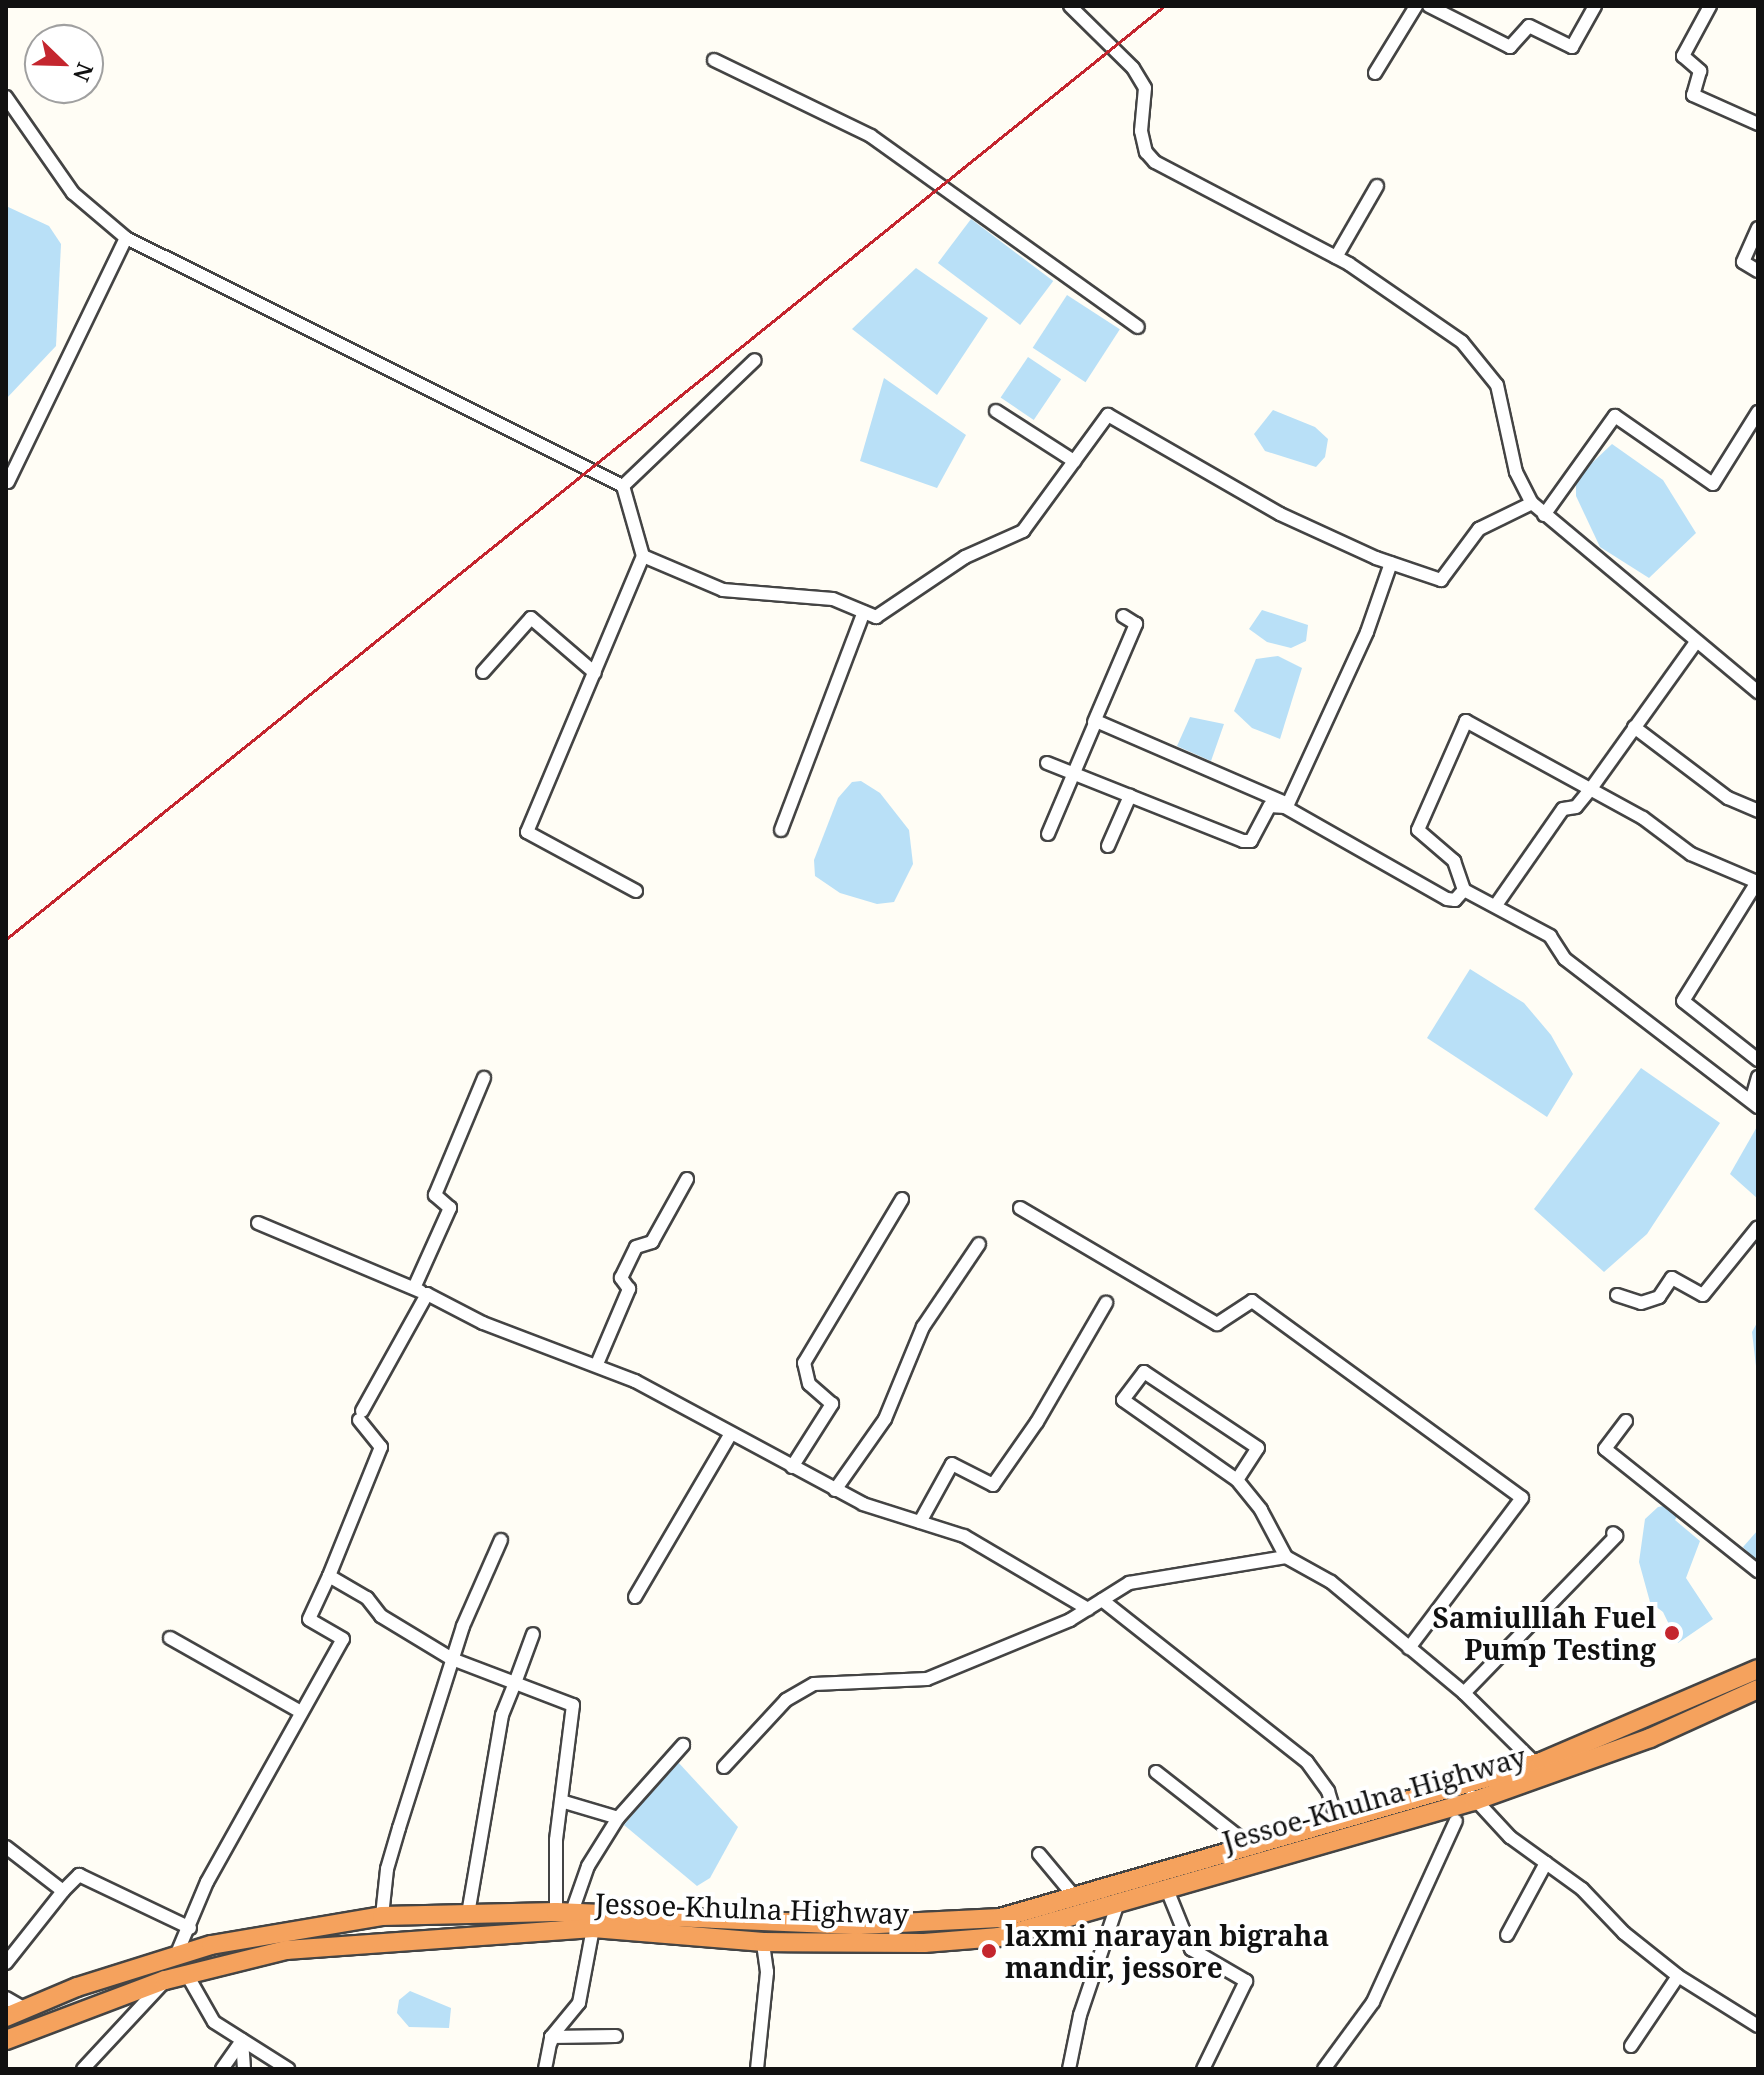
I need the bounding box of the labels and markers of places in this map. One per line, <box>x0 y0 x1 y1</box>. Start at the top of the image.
place label: Samiulllah Fuel Pump Testing <box>1433 1600 1656 1666</box>
marker: Samiulllah Fuel Pump Testing <box>1663 1624 1681 1642</box>
place label: laxmi narayan bigraha mandir, jessore <box>1005 1918 1329 1984</box>
marker: laxmi narayan bigraha mandir, jessore <box>980 1942 998 1960</box>

